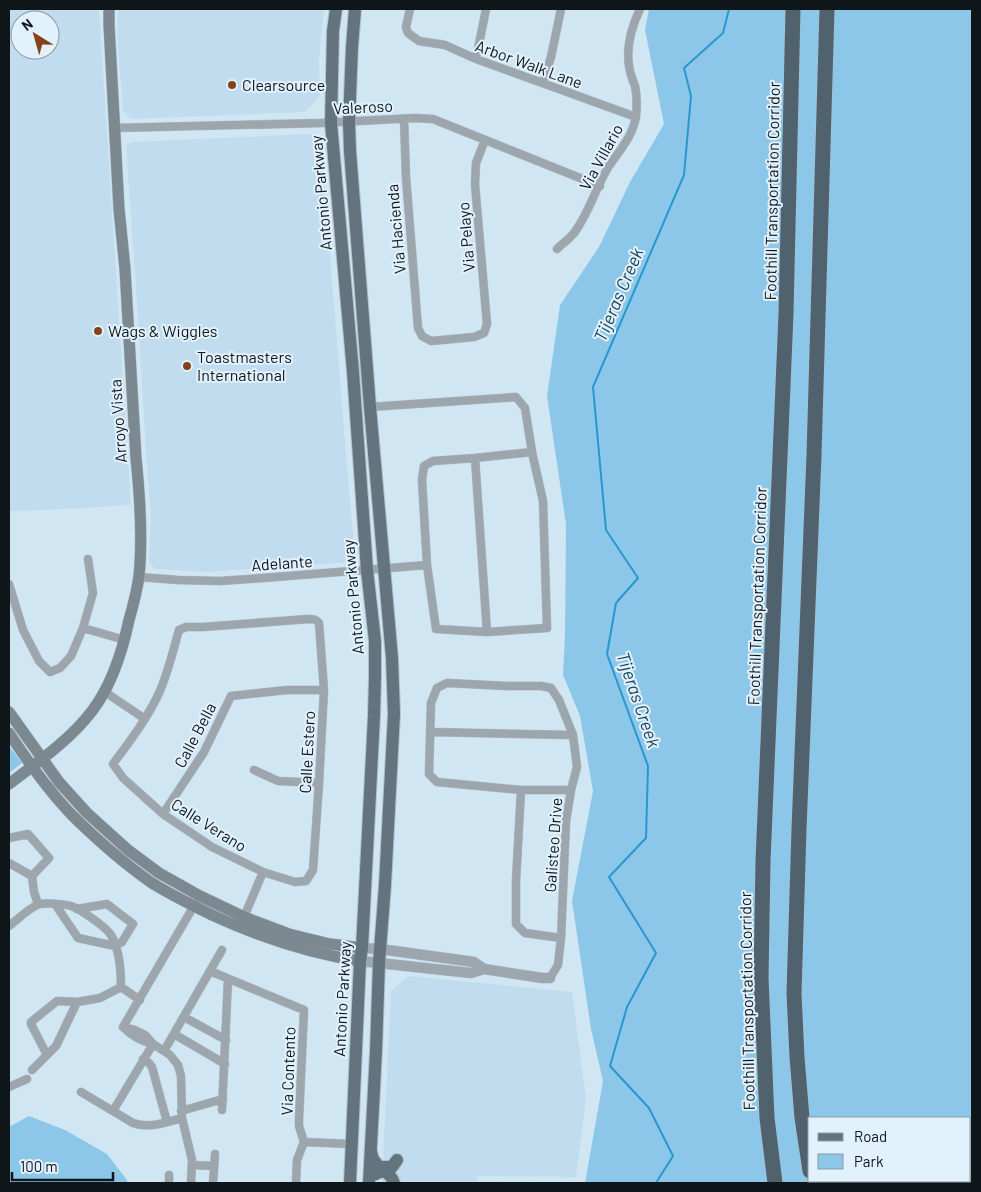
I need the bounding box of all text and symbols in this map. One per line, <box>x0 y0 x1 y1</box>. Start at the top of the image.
north arrow <box>10 10 60 60</box>
text: N <box>18 15 36 34</box>
street label: Arbor Walk Lane <box>473 35 585 92</box>
place label: Clearsource <box>242 75 325 94</box>
marker: Clearsource <box>226 79 238 91</box>
street label: Foothill Transportation Corridor <box>760 81 783 301</box>
street label: Valeroso <box>333 95 393 118</box>
street label: Via Villario <box>575 120 626 193</box>
street label: Antonio Parkway <box>306 134 335 251</box>
street label: Via Hacienda <box>382 183 409 275</box>
street label: Via Pelayo <box>453 201 478 273</box>
water label: Tijeras Creek <box>588 244 648 345</box>
place label: Wags & Wiggles <box>108 321 218 340</box>
marker: Wags & Wiggles <box>92 325 104 337</box>
place label: Toastmasters International <box>197 347 292 384</box>
marker: Toastmasters International <box>181 360 193 372</box>
street label: Arroyo Vista <box>105 379 130 464</box>
street label: Foothill Transportation Corridor <box>743 486 770 706</box>
street label: Antonio Parkway <box>338 538 367 655</box>
street label: Adelante <box>251 551 313 574</box>
water label: Tijeras Creek <box>612 649 666 751</box>
street label: Calle Bella <box>170 699 220 771</box>
street label: Calle Estero <box>295 710 318 794</box>
street label: Calle Verano <box>168 794 250 855</box>
street label: Galisteo Drive <box>540 797 565 893</box>
street label: Foothill Transportation Corridor <box>735 891 758 1111</box>
street label: Antonio Parkway <box>329 940 354 1057</box>
street label: Via Contento <box>276 1026 299 1116</box>
legend <box>808 1117 971 1182</box>
text: Road <box>854 1127 887 1145</box>
scale bar <box>12 1150 114 1182</box>
text: Park <box>854 1152 884 1170</box>
text: 100 m <box>20 1157 58 1175</box>

